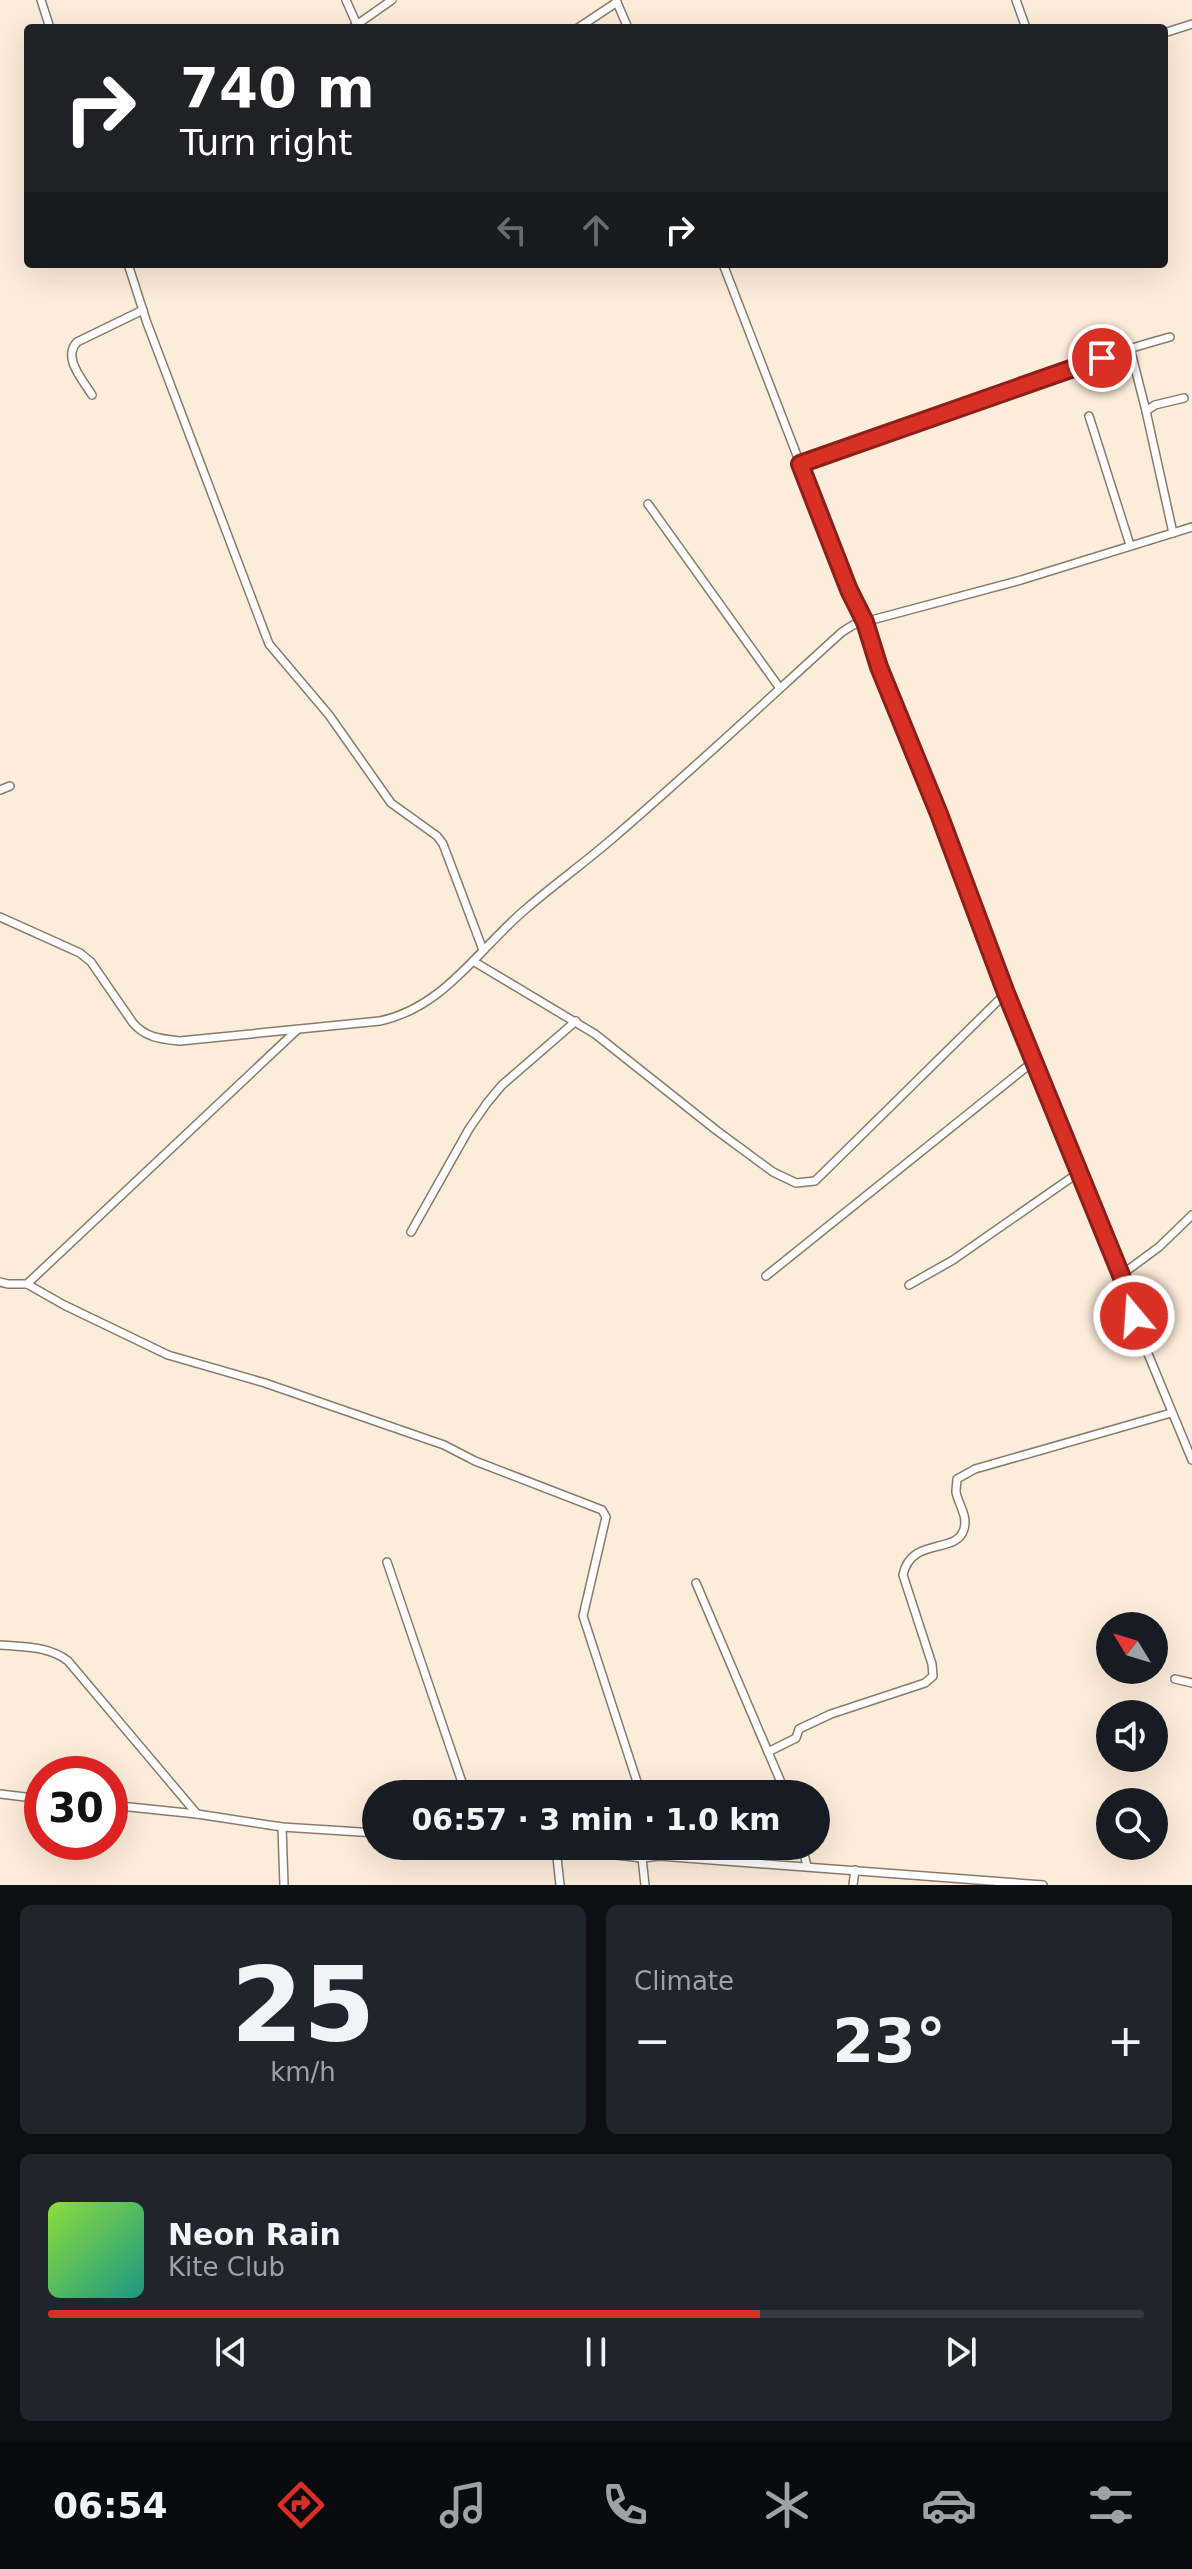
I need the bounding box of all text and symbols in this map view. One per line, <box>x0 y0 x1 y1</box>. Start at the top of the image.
text: 740 m <box>180 55 375 120</box>
icon: right <box>48 56 152 160</box>
text: Turn right <box>180 122 352 163</box>
icon: left <box>490 208 534 252</box>
icon: ahead <box>574 208 618 252</box>
icon: right <box>658 208 702 252</box>
pin <box>1068 324 1136 392</box>
icon: arrive <box>1080 336 1124 380</box>
position arrow <box>1092 1274 1176 1358</box>
north arrow <box>1096 1612 1168 1684</box>
map controls <box>1096 1612 1168 1860</box>
button: sound <box>1096 1700 1168 1772</box>
speed limit sign: 30 <box>24 1756 128 1860</box>
button: search <box>1096 1788 1168 1860</box>
text: 06:57 · 3 min · 1.0 km <box>411 1802 781 1837</box>
text: 25 <box>231 1944 375 2066</box>
text: Climate <box>634 1966 734 1996</box>
text: 23° <box>832 2006 946 2076</box>
text: − <box>634 2015 671 2066</box>
text: + <box>1107 2015 1144 2066</box>
text: km/h <box>270 2057 336 2087</box>
text: Neon Rain <box>168 2217 341 2252</box>
text: Kite Club <box>168 2252 285 2282</box>
icon: previous <box>209 2330 253 2374</box>
icon: pause <box>574 2330 618 2374</box>
icon: next <box>939 2330 983 2374</box>
icon: directions <box>273 2477 329 2533</box>
icon: music <box>435 2477 491 2533</box>
icon: phone <box>597 2477 653 2533</box>
icon: climate <box>759 2477 815 2533</box>
icon: car <box>921 2477 977 2533</box>
icon: filters <box>1083 2477 1139 2533</box>
text: 06:54 <box>53 2485 168 2526</box>

